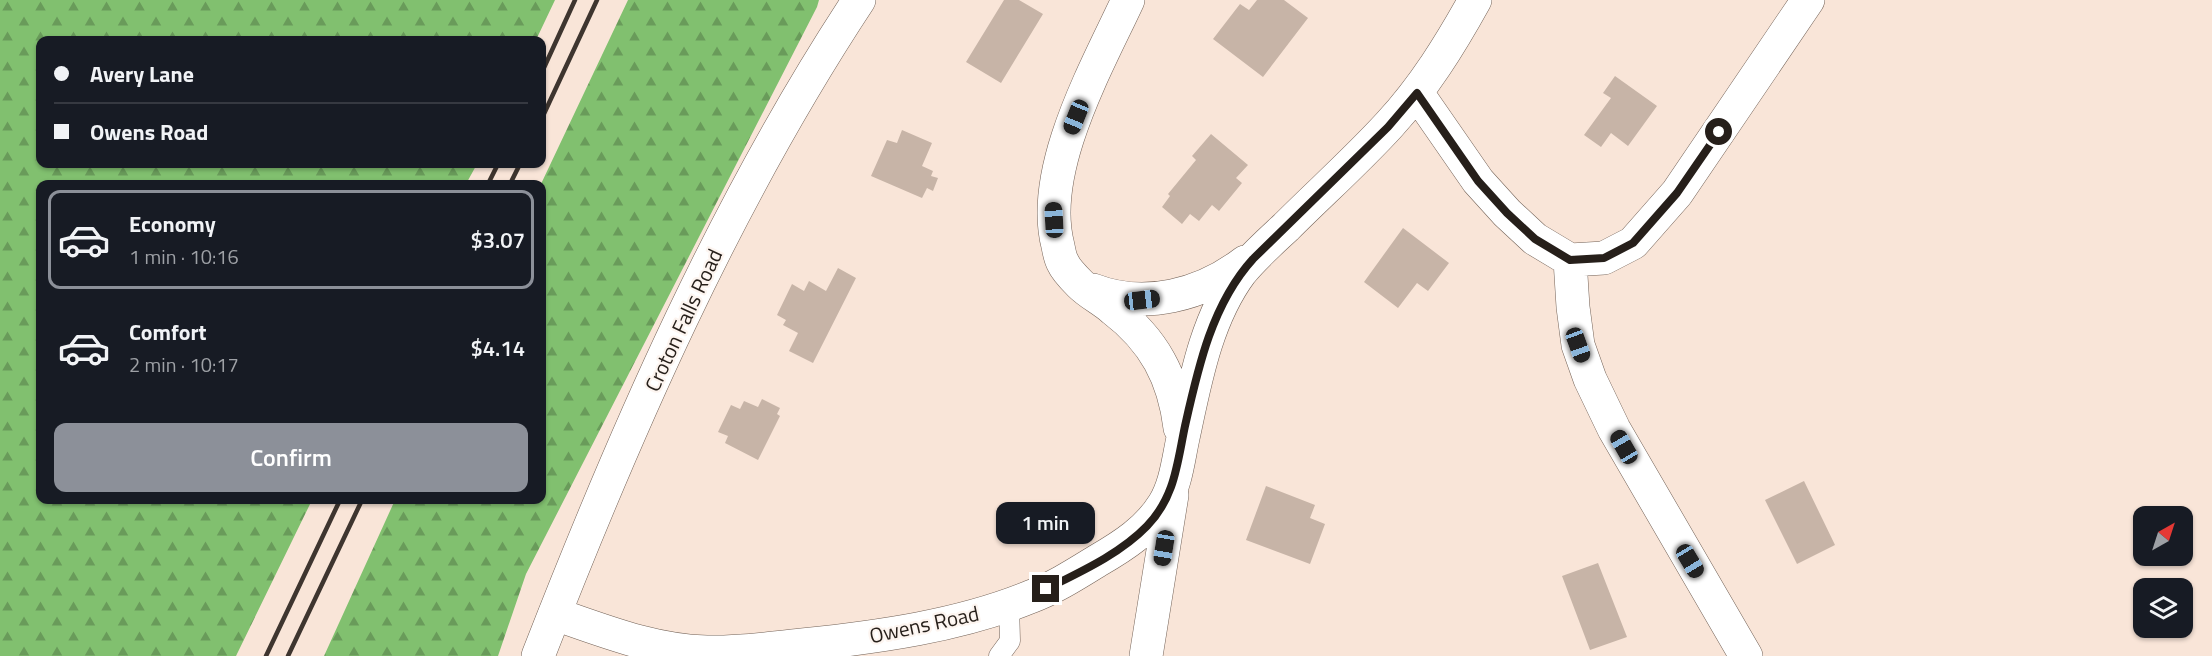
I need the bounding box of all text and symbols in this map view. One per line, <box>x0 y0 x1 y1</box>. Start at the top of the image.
text: Avery Lane <box>90 57 194 91</box>
car <box>1061 97 1091 137</box>
text: Owens Road <box>90 115 208 149</box>
route start <box>1705 118 1732 145</box>
car <box>1044 202 1064 238</box>
text: Economy <box>129 207 216 241</box>
icon: car <box>57 213 111 267</box>
text: $3.07 <box>470 223 525 257</box>
text: 1 min · 10:16 <box>129 241 239 272</box>
street label: Croton Falls Road <box>636 243 730 397</box>
car <box>1123 289 1161 311</box>
text: Comfort <box>129 315 207 349</box>
icon: car <box>57 321 111 375</box>
car <box>1563 325 1593 365</box>
text: $4.14 <box>470 331 525 365</box>
text: 2 min · 10:17 <box>129 349 239 380</box>
button: Confirm <box>54 423 528 492</box>
car <box>1607 427 1641 467</box>
callout: 1 min <box>996 502 1096 544</box>
north arrow <box>2133 506 2193 566</box>
map controls <box>2133 506 2193 638</box>
text: 1 min <box>1021 507 1070 538</box>
car <box>1152 529 1176 567</box>
car <box>1673 541 1707 581</box>
route end <box>1032 575 1059 602</box>
button: layers <box>2133 578 2193 638</box>
street label: Owens Road <box>866 597 982 651</box>

